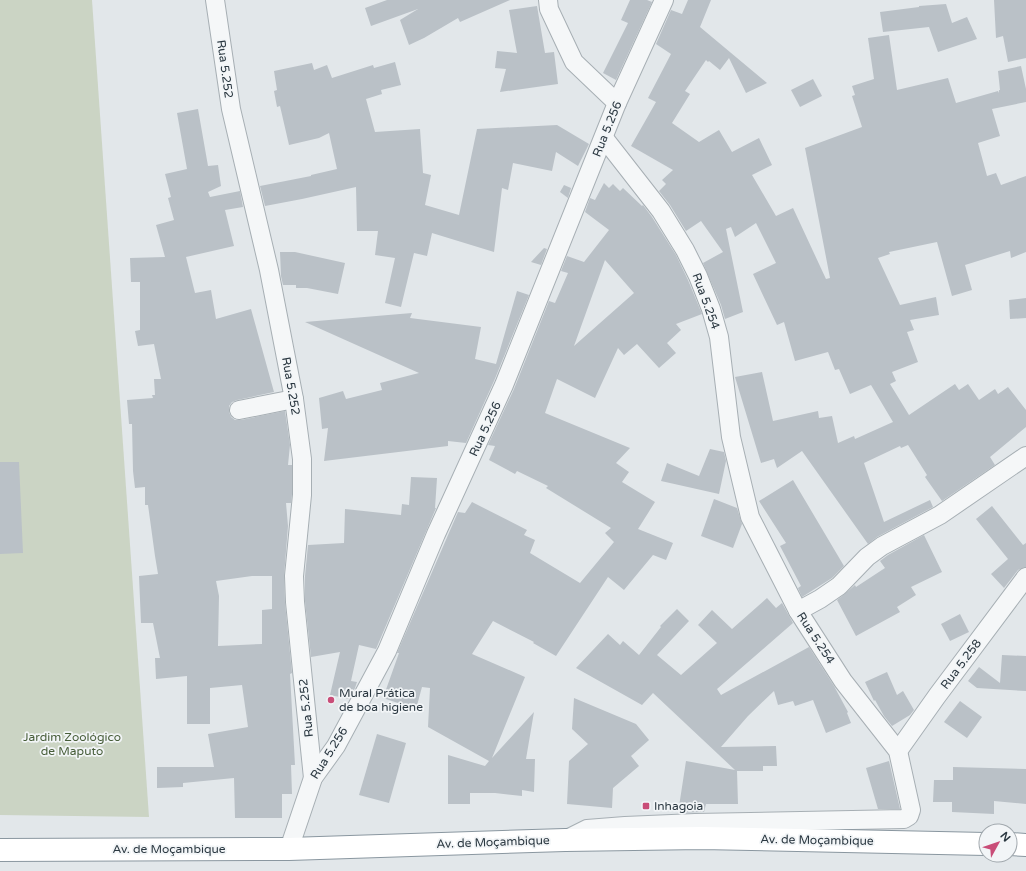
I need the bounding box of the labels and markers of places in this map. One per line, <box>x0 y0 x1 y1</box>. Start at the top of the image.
place label: Mural Prática de boa higiene <box>339 686 423 714</box>
marker: Mural Prática de boa higiene <box>326 695 336 705</box>
place label: Inhagoia <box>654 799 703 813</box>
marker: Inhagoia <box>641 801 651 811</box>

